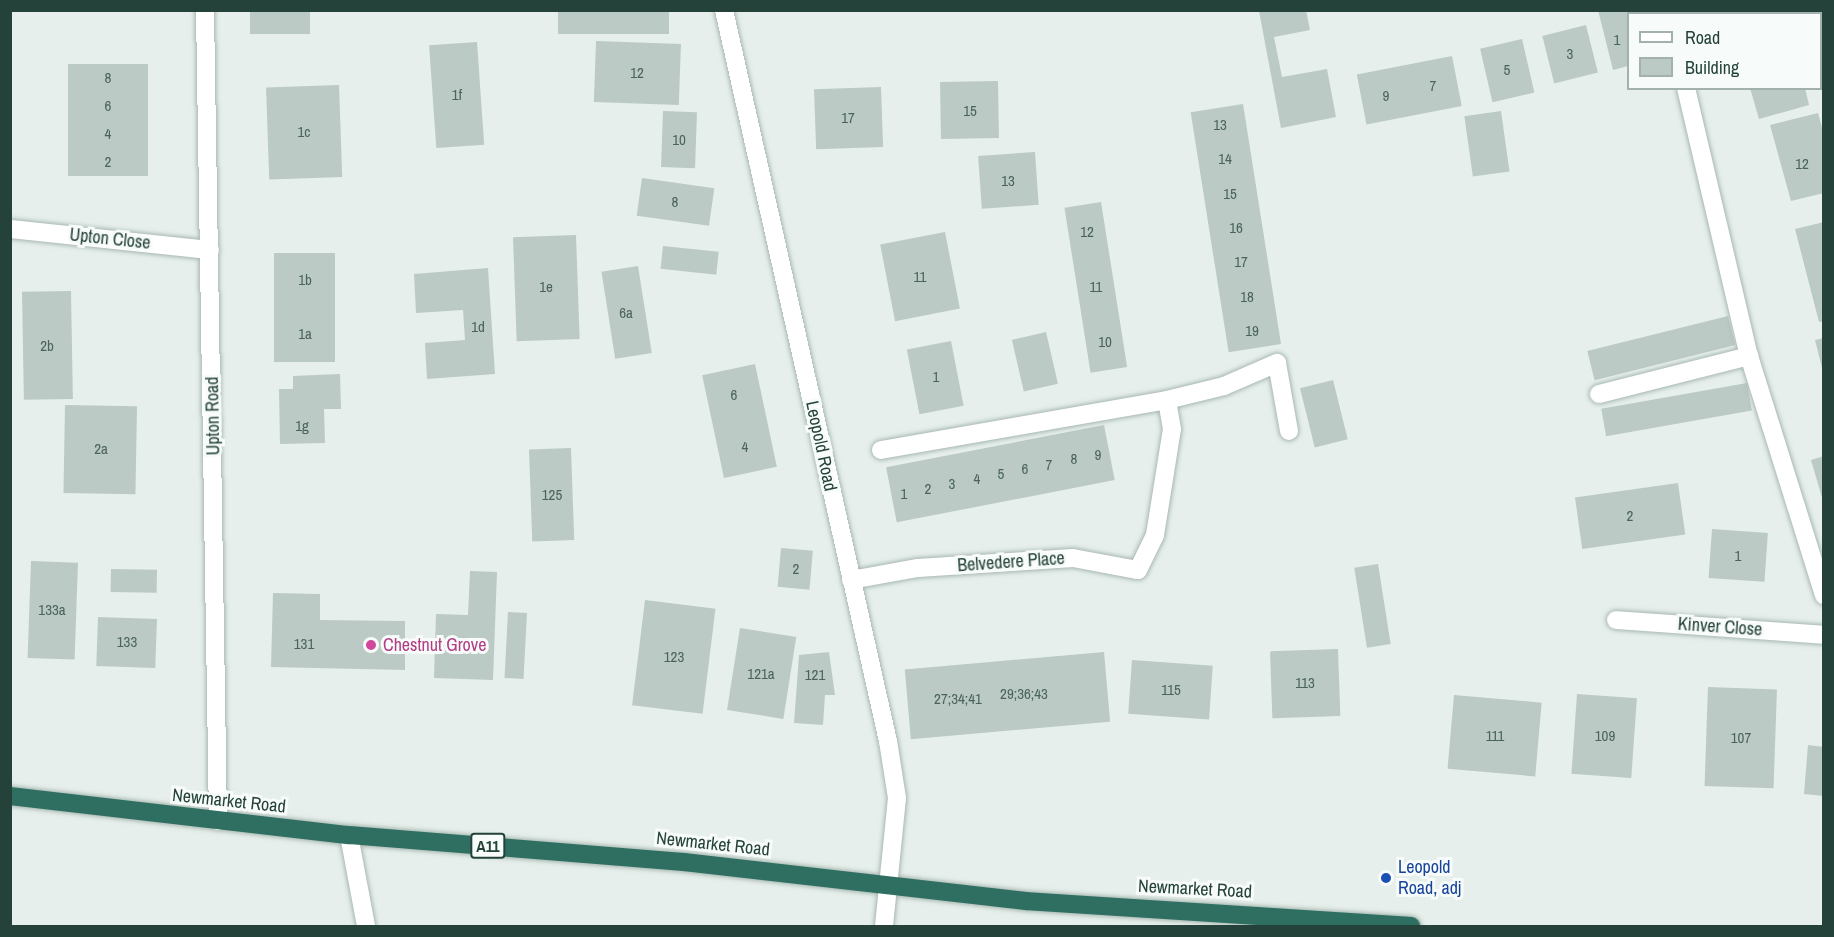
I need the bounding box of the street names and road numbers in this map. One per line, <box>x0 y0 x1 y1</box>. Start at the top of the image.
street label: Upton Close <box>68 224 152 254</box>
street label: Upton Road <box>202 376 224 456</box>
street label: Leopold Road <box>801 399 841 493</box>
street label: Belvedere Place <box>957 547 1065 577</box>
street label: Kinver Close <box>1677 613 1763 641</box>
street label: Newmarket Road <box>171 784 287 818</box>
street label: Newmarket Road <box>655 827 771 861</box>
road number: A11 <box>470 833 506 859</box>
street label: Newmarket Road <box>1138 875 1252 903</box>

